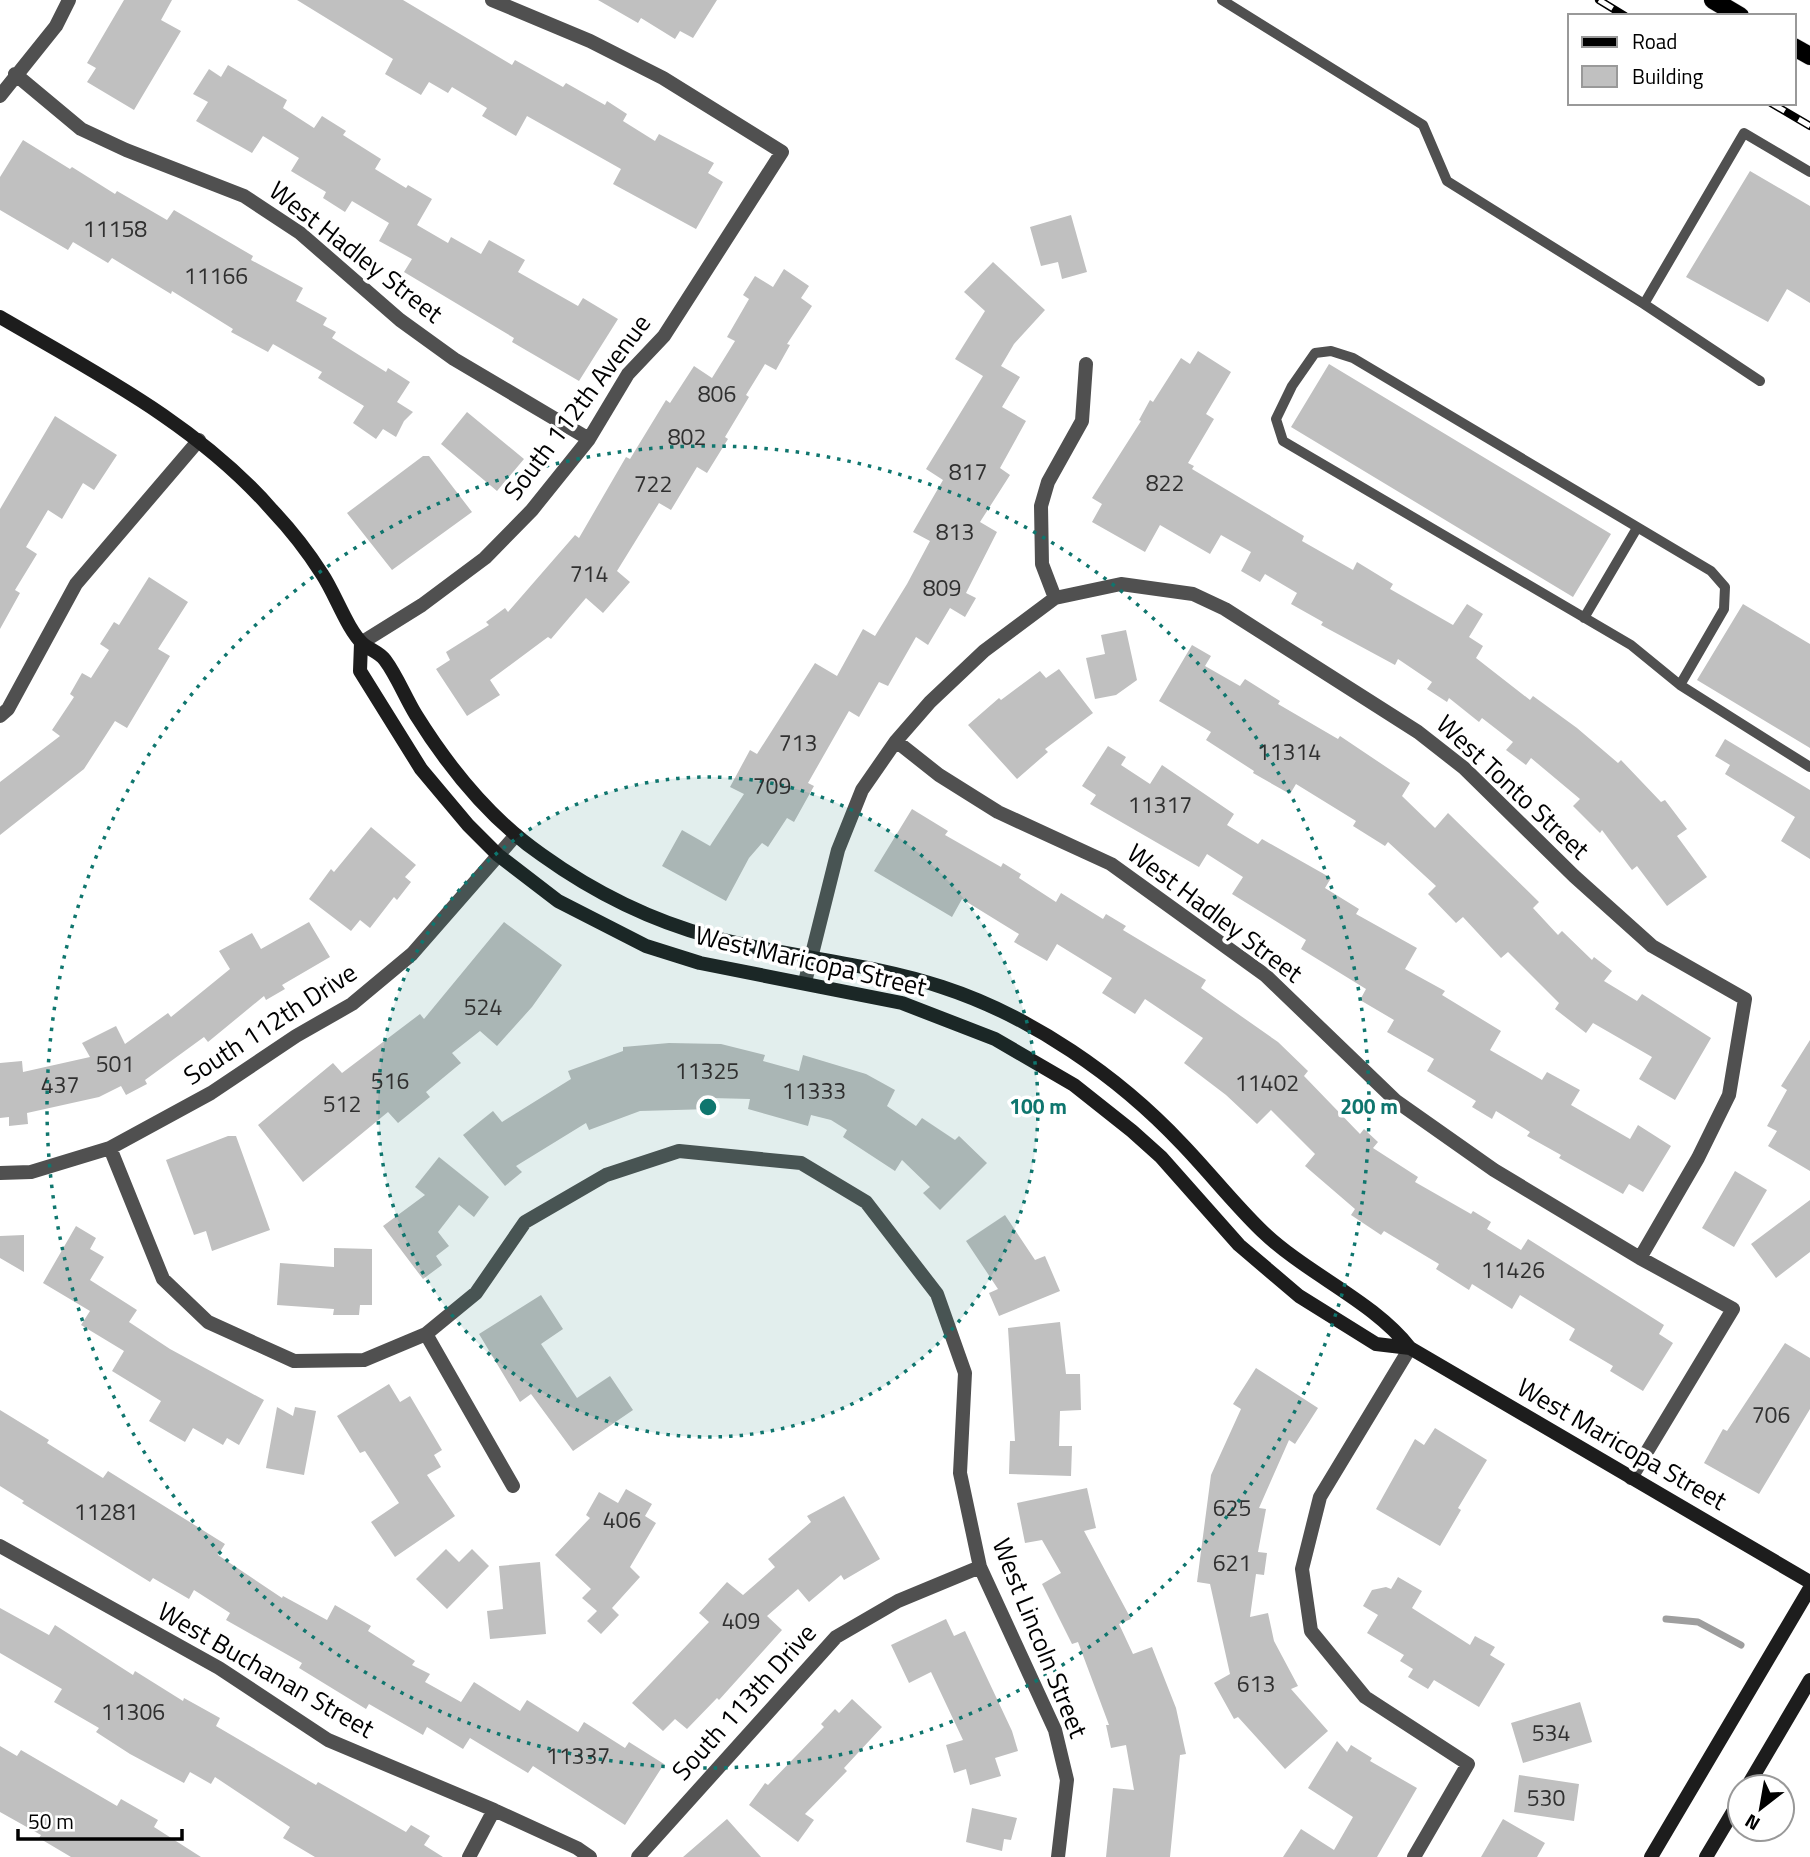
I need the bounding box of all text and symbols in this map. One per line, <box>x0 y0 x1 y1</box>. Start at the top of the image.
legend <box>1568 14 1796 105</box>
text: Road <box>1632 25 1677 57</box>
text: Building <box>1632 60 1704 92</box>
street label: West Hadley Street <box>261 171 451 332</box>
house number: 11158 <box>83 211 147 246</box>
house number: 11166 <box>184 258 248 293</box>
street label: South 112th Avenue <box>494 305 660 508</box>
house number: 806 <box>698 376 736 411</box>
house number: 802 <box>668 419 706 454</box>
house number: 817 <box>949 454 987 489</box>
house number: 822 <box>1146 465 1184 500</box>
house number: 722 <box>634 466 672 501</box>
house number: 813 <box>936 514 974 549</box>
house number: 714 <box>570 556 608 591</box>
house number: 809 <box>923 570 961 605</box>
street label: West Tonto Street <box>1428 705 1599 868</box>
house number: 713 <box>779 725 817 760</box>
house number: 11314 <box>1257 734 1321 769</box>
house number: 709 <box>753 768 791 803</box>
house number: 11317 <box>1128 787 1192 822</box>
street label: West Hadley Street <box>1119 833 1311 992</box>
street label: West Maricopa Street <box>691 915 931 1006</box>
street label: South 112th Drive <box>175 953 364 1094</box>
house number: 524 <box>464 989 502 1024</box>
house number: 501 <box>96 1046 134 1081</box>
house number: 11325 <box>675 1053 739 1088</box>
house number: 516 <box>371 1063 409 1098</box>
house number: 11402 <box>1235 1065 1299 1100</box>
house number: 437 <box>41 1067 79 1102</box>
house number: 11333 <box>782 1073 846 1108</box>
house number: 512 <box>323 1086 361 1121</box>
text: 100 m <box>1009 1090 1067 1122</box>
text: 200 m <box>1340 1090 1398 1122</box>
centre of rings <box>696 1095 720 1119</box>
house number: 11426 <box>1481 1252 1545 1287</box>
street label: West Maricopa Street <box>1510 1368 1734 1520</box>
house number: 706 <box>1752 1397 1790 1432</box>
house number: 625 <box>1213 1490 1251 1525</box>
house number: 11281 <box>74 1494 138 1529</box>
house number: 406 <box>603 1502 641 1537</box>
street label: West Lincoln Street <box>983 1532 1098 1744</box>
house number: 621 <box>1213 1545 1251 1580</box>
street label: West Buchanan Street <box>151 1592 382 1748</box>
house number: 409 <box>722 1603 760 1638</box>
street label: South 113th Drive <box>662 1614 825 1789</box>
house number: 613 <box>1237 1666 1275 1701</box>
house number: 11306 <box>101 1694 165 1729</box>
house number: 534 <box>1532 1715 1570 1750</box>
house number: 11337 <box>546 1738 610 1773</box>
north arrow <box>1726 1773 1796 1843</box>
house number: 530 <box>1527 1780 1565 1815</box>
scale bar <box>18 1798 182 1842</box>
text: 50 m <box>28 1805 74 1837</box>
text: N <box>1739 1807 1765 1839</box>

